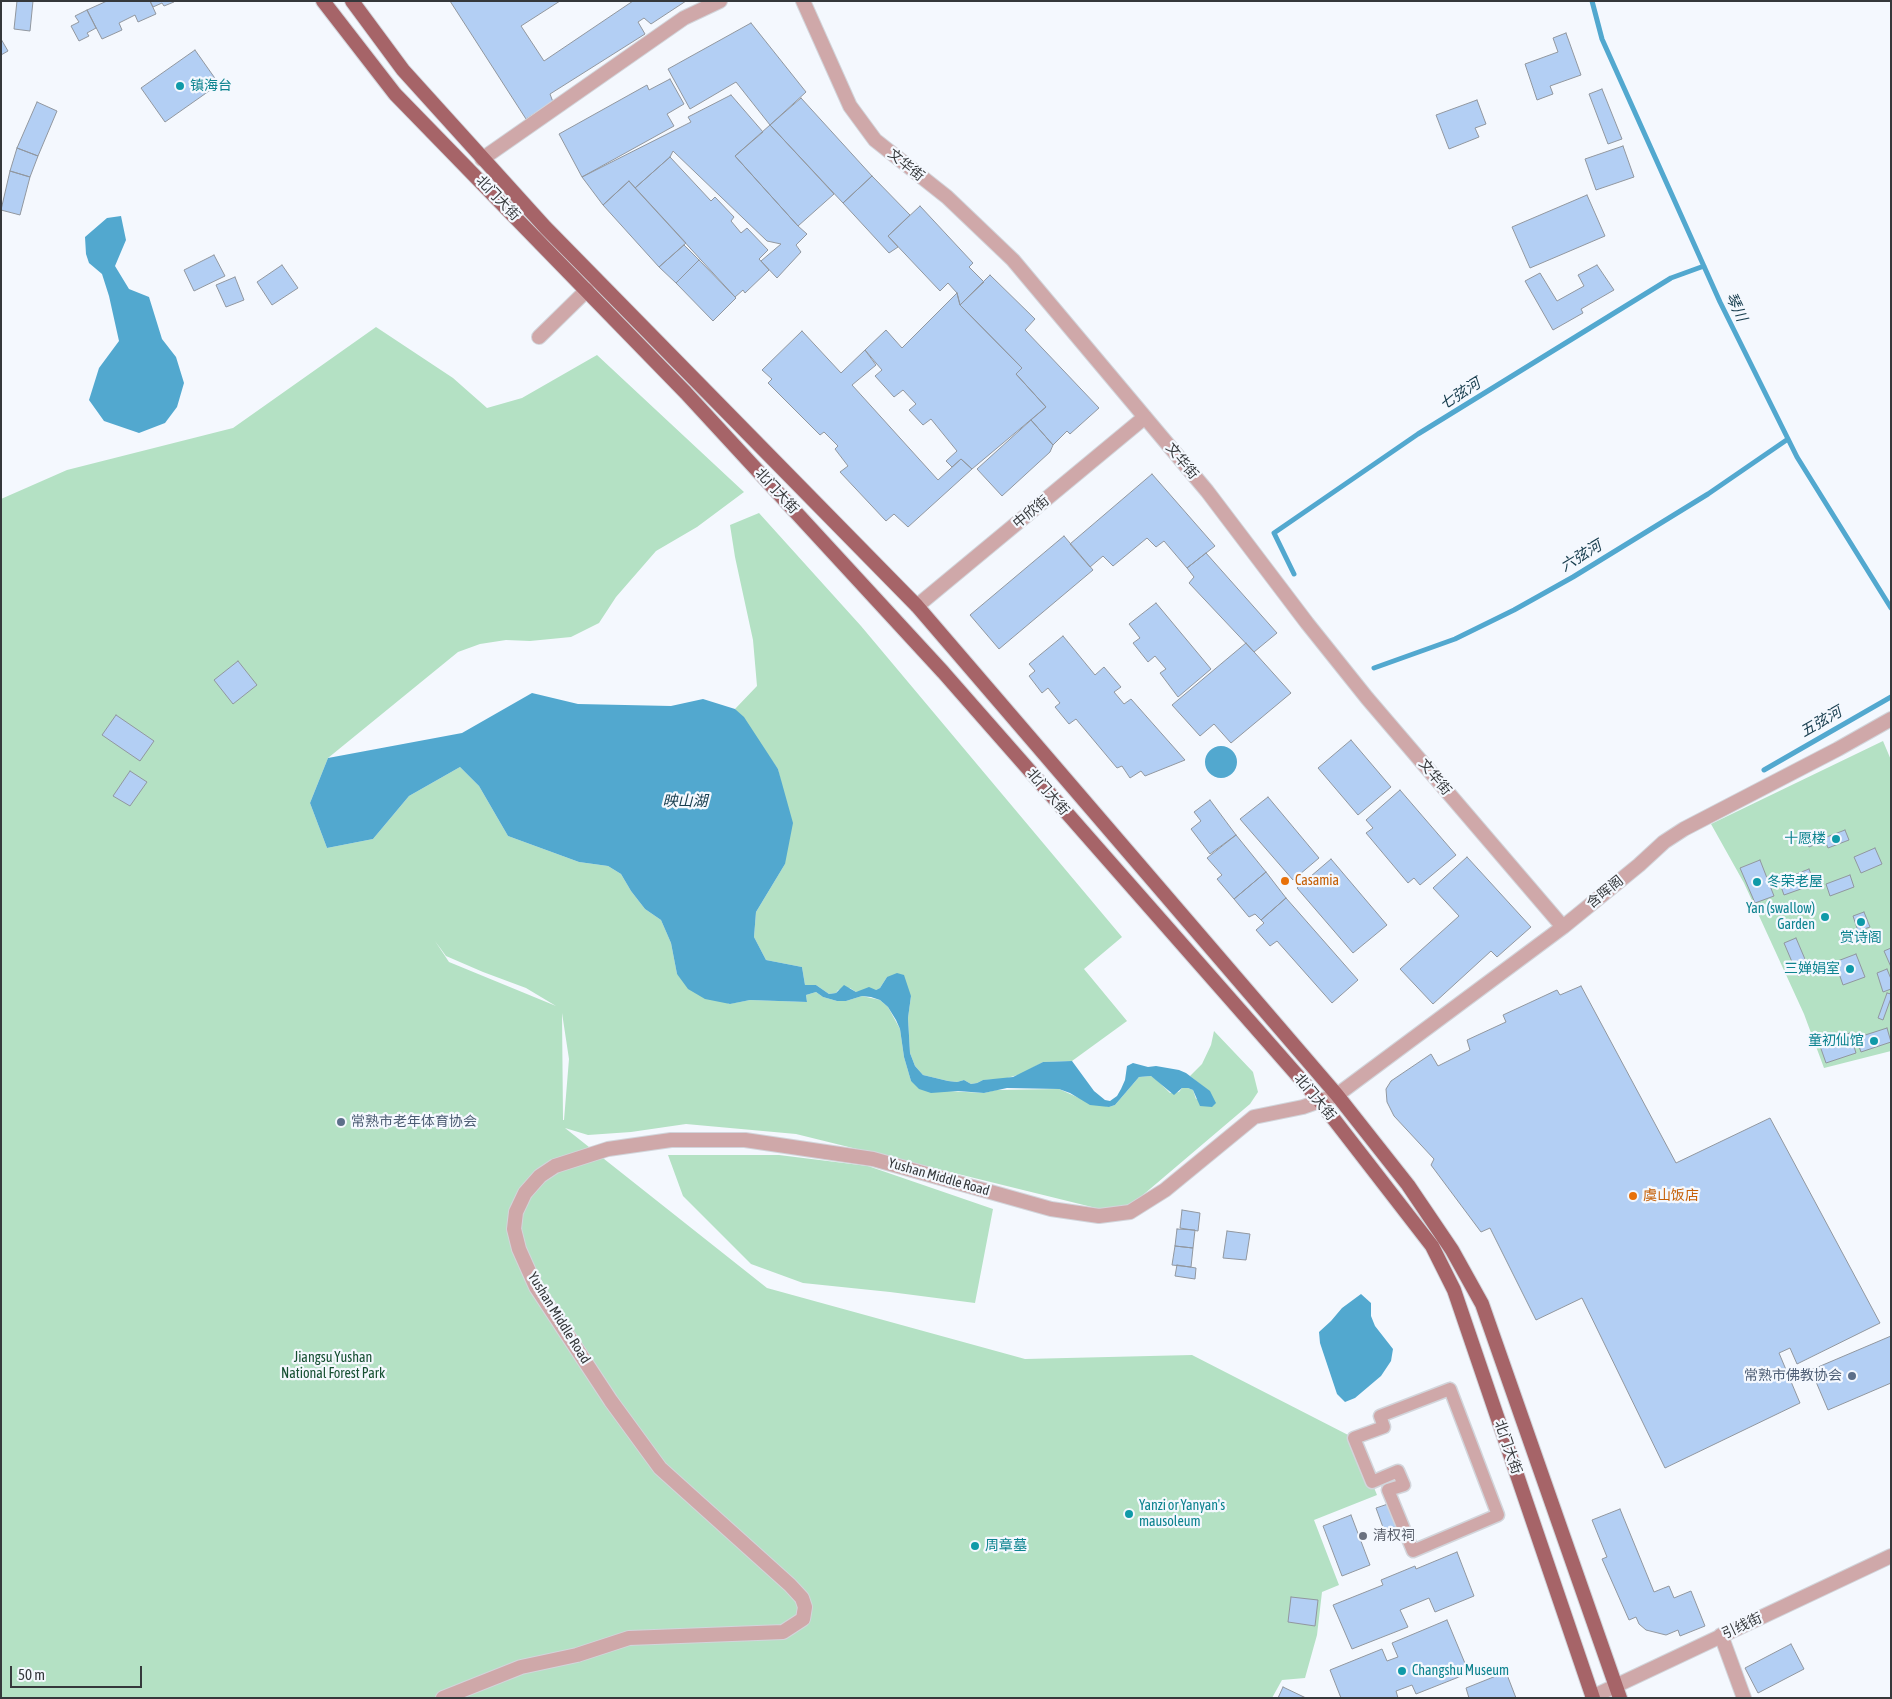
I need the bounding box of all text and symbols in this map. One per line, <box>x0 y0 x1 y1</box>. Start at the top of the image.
place label: 镇海台 <box>190 78 232 94</box>
marker: 镇海台 <box>174 80 186 92</box>
street label: 文华街 <box>884 145 928 185</box>
street label: 北门大街 <box>473 172 523 224</box>
water label: 琴川 <box>1721 290 1751 324</box>
water label: 七弦河 <box>1436 374 1484 414</box>
street label: 文华街 <box>1162 440 1202 482</box>
street label: 北门大街 <box>752 465 802 517</box>
street label: 中欣街 <box>1010 492 1052 532</box>
water label: 六弦河 <box>1557 537 1605 575</box>
water label: 五弦河 <box>1797 703 1845 741</box>
street label: 文华街 <box>1415 756 1455 798</box>
street label: 北门大街 <box>1023 765 1073 819</box>
water label: 映山湖 <box>663 792 707 810</box>
place label: 十愿楼 <box>1784 831 1826 847</box>
marker: 十愿楼 <box>1830 833 1842 845</box>
street label: 含晖阁 <box>1583 872 1627 912</box>
place label: Casamia <box>1295 873 1339 889</box>
place label: 冬荣老屋 <box>1767 874 1823 890</box>
marker: Casamia <box>1279 875 1291 887</box>
marker: 冬荣老屋 <box>1751 876 1763 888</box>
place label: Yan (swallow) Garden <box>1746 901 1815 934</box>
marker: Yan (swallow) Garden <box>1819 911 1831 923</box>
marker: 赏诗阁 <box>1855 916 1867 928</box>
place label: 赏诗阁 <box>1840 930 1882 946</box>
place label: 三婵娟室 <box>1784 961 1840 977</box>
marker: 三婵娟室 <box>1844 963 1856 975</box>
place label: 童初仙馆 <box>1808 1033 1864 1049</box>
marker: 童初仙馆 <box>1868 1035 1880 1047</box>
street label: 北门大街 <box>1291 1070 1339 1124</box>
place label: 常熟市老年体育协会 <box>351 1114 477 1130</box>
marker: 常熟市老年体育协会 <box>335 1116 347 1128</box>
street label: Yushan Middle Road <box>887 1155 991 1199</box>
place label: 虞山饭店 <box>1643 1188 1699 1204</box>
marker: 虞山饭店 <box>1627 1190 1639 1202</box>
street label: Yushan Middle Road <box>524 1269 594 1367</box>
park label: Jiangsu Yushan National Forest Park <box>281 1350 385 1382</box>
place label: 常熟市佛教协会 <box>1744 1368 1842 1384</box>
marker: 常熟市佛教协会 <box>1846 1370 1858 1382</box>
street label: 北门大街 <box>1491 1418 1525 1476</box>
place label: Yanzi or Yanyan's mausoleum <box>1139 1498 1225 1530</box>
marker: Yanzi or Yanyan's mausoleum <box>1123 1508 1135 1520</box>
place label: 清权祠 <box>1373 1528 1415 1544</box>
marker: 清权祠 <box>1357 1530 1369 1542</box>
place label: 周章墓 <box>985 1538 1027 1554</box>
marker: 周章墓 <box>969 1540 981 1552</box>
street label: 引线街 <box>1719 1610 1765 1642</box>
scale bar <box>12 1656 145 1688</box>
place label: Changshu Museum <box>1412 1663 1509 1679</box>
marker: Changshu Museum <box>1396 1665 1408 1677</box>
text: 50 m <box>18 1666 45 1683</box>

